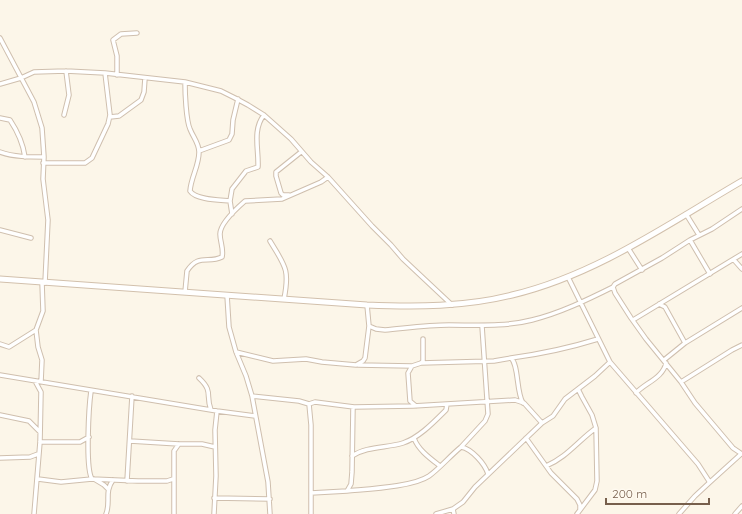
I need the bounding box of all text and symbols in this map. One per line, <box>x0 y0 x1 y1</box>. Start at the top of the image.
scale bar <box>606 480 709 506</box>
text: 200 m <box>612 486 647 501</box>

